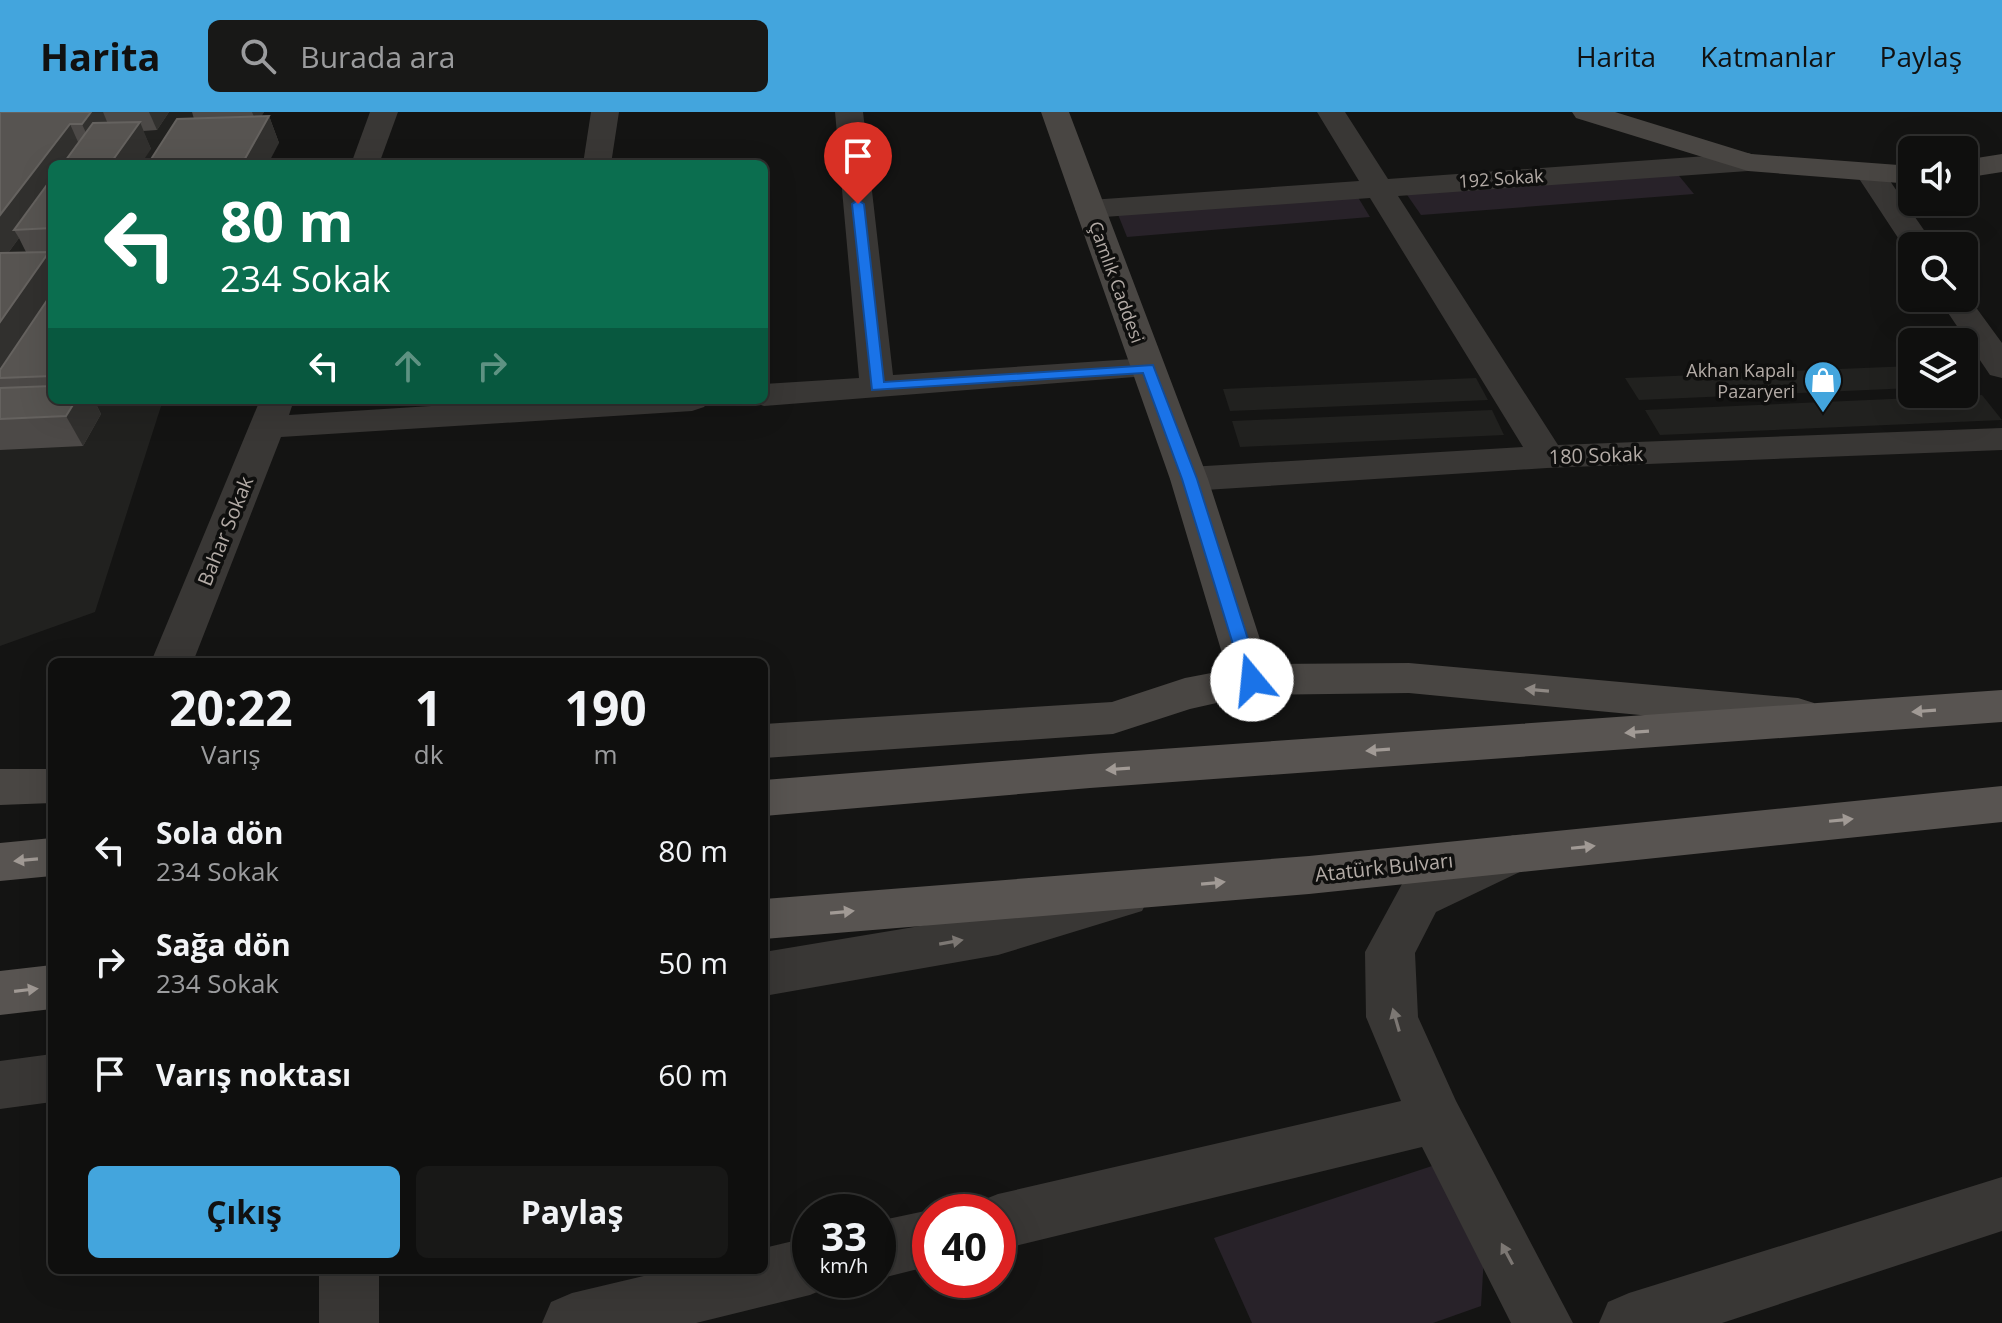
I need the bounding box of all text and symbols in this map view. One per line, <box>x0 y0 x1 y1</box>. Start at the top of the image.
search box <box>208 20 768 92</box>
text: Harita <box>40 30 160 82</box>
icon: search <box>236 34 280 78</box>
text: Burada ara <box>300 36 455 77</box>
text: Harita <box>1576 37 1656 75</box>
text: Katmanlar <box>1700 37 1836 75</box>
text: Paylaş <box>1880 37 1962 75</box>
pin <box>824 122 892 204</box>
icon: arrive <box>836 134 880 178</box>
map controls <box>1898 136 1978 408</box>
button: sound <box>1898 136 1978 216</box>
street label: 192 Sokak <box>1458 163 1545 193</box>
text: 80 m <box>220 182 354 258</box>
icon: left <box>88 192 192 296</box>
street label: Çamlık Caddesi <box>1084 218 1150 346</box>
button: search <box>1898 232 1978 312</box>
text: 234 Sokak <box>220 254 390 303</box>
button: layers <box>1898 328 1978 408</box>
icon: left <box>302 344 346 388</box>
icon: ahead <box>386 344 430 388</box>
icon: right <box>470 344 514 388</box>
place label: Akhan Kapalı Pazaryeri <box>1686 358 1795 403</box>
shop icon: Akhan Kapalı Pazaryeri <box>1802 359 1844 414</box>
street label: 180 Sokak <box>1548 440 1644 470</box>
street label: Bahar Sokak <box>191 472 259 590</box>
position arrow <box>1210 638 1294 722</box>
text: 20:22 <box>169 675 293 740</box>
text: 1 <box>415 675 442 740</box>
text: 190 <box>564 675 647 740</box>
one-way arrow <box>1524 683 1549 696</box>
one-way arrow <box>1911 705 1936 718</box>
one-way arrow <box>1624 726 1649 739</box>
text: Varış <box>201 736 261 772</box>
text: dk <box>414 736 443 772</box>
text: m <box>594 736 618 772</box>
one-way arrow <box>1365 744 1390 757</box>
one-way arrow <box>1105 763 1130 776</box>
text: Sola dön <box>156 812 283 853</box>
one-way arrow <box>1829 813 1854 826</box>
icon: left <box>88 828 132 872</box>
text: 80 m <box>658 830 728 871</box>
one-way arrow <box>1571 840 1596 853</box>
street label: Atatürk Bulvarı <box>1314 846 1454 888</box>
one-way arrow <box>13 853 38 866</box>
text: 234 Sokak <box>156 853 279 889</box>
one-way arrow <box>1200 876 1225 889</box>
one-way arrow <box>830 906 855 919</box>
text: Sağa dön <box>156 924 291 965</box>
one-way arrow <box>939 935 964 948</box>
icon: right <box>88 940 132 984</box>
text: 50 m <box>658 942 728 983</box>
text: 234 Sokak <box>156 965 279 1001</box>
one-way arrow <box>14 983 39 996</box>
one-way arrow <box>1389 1007 1401 1032</box>
icon: arrive <box>88 1052 132 1096</box>
text: Varış noktası <box>156 1054 351 1095</box>
text: 60 m <box>658 1054 728 1095</box>
button: Çıkış <box>88 1166 400 1258</box>
button: Paylaş <box>416 1166 728 1258</box>
speed limit sign: 40 <box>912 1194 1016 1298</box>
text: 33 <box>821 1208 867 1263</box>
one-way arrow <box>1501 1242 1514 1265</box>
text: km/h <box>820 1252 868 1279</box>

